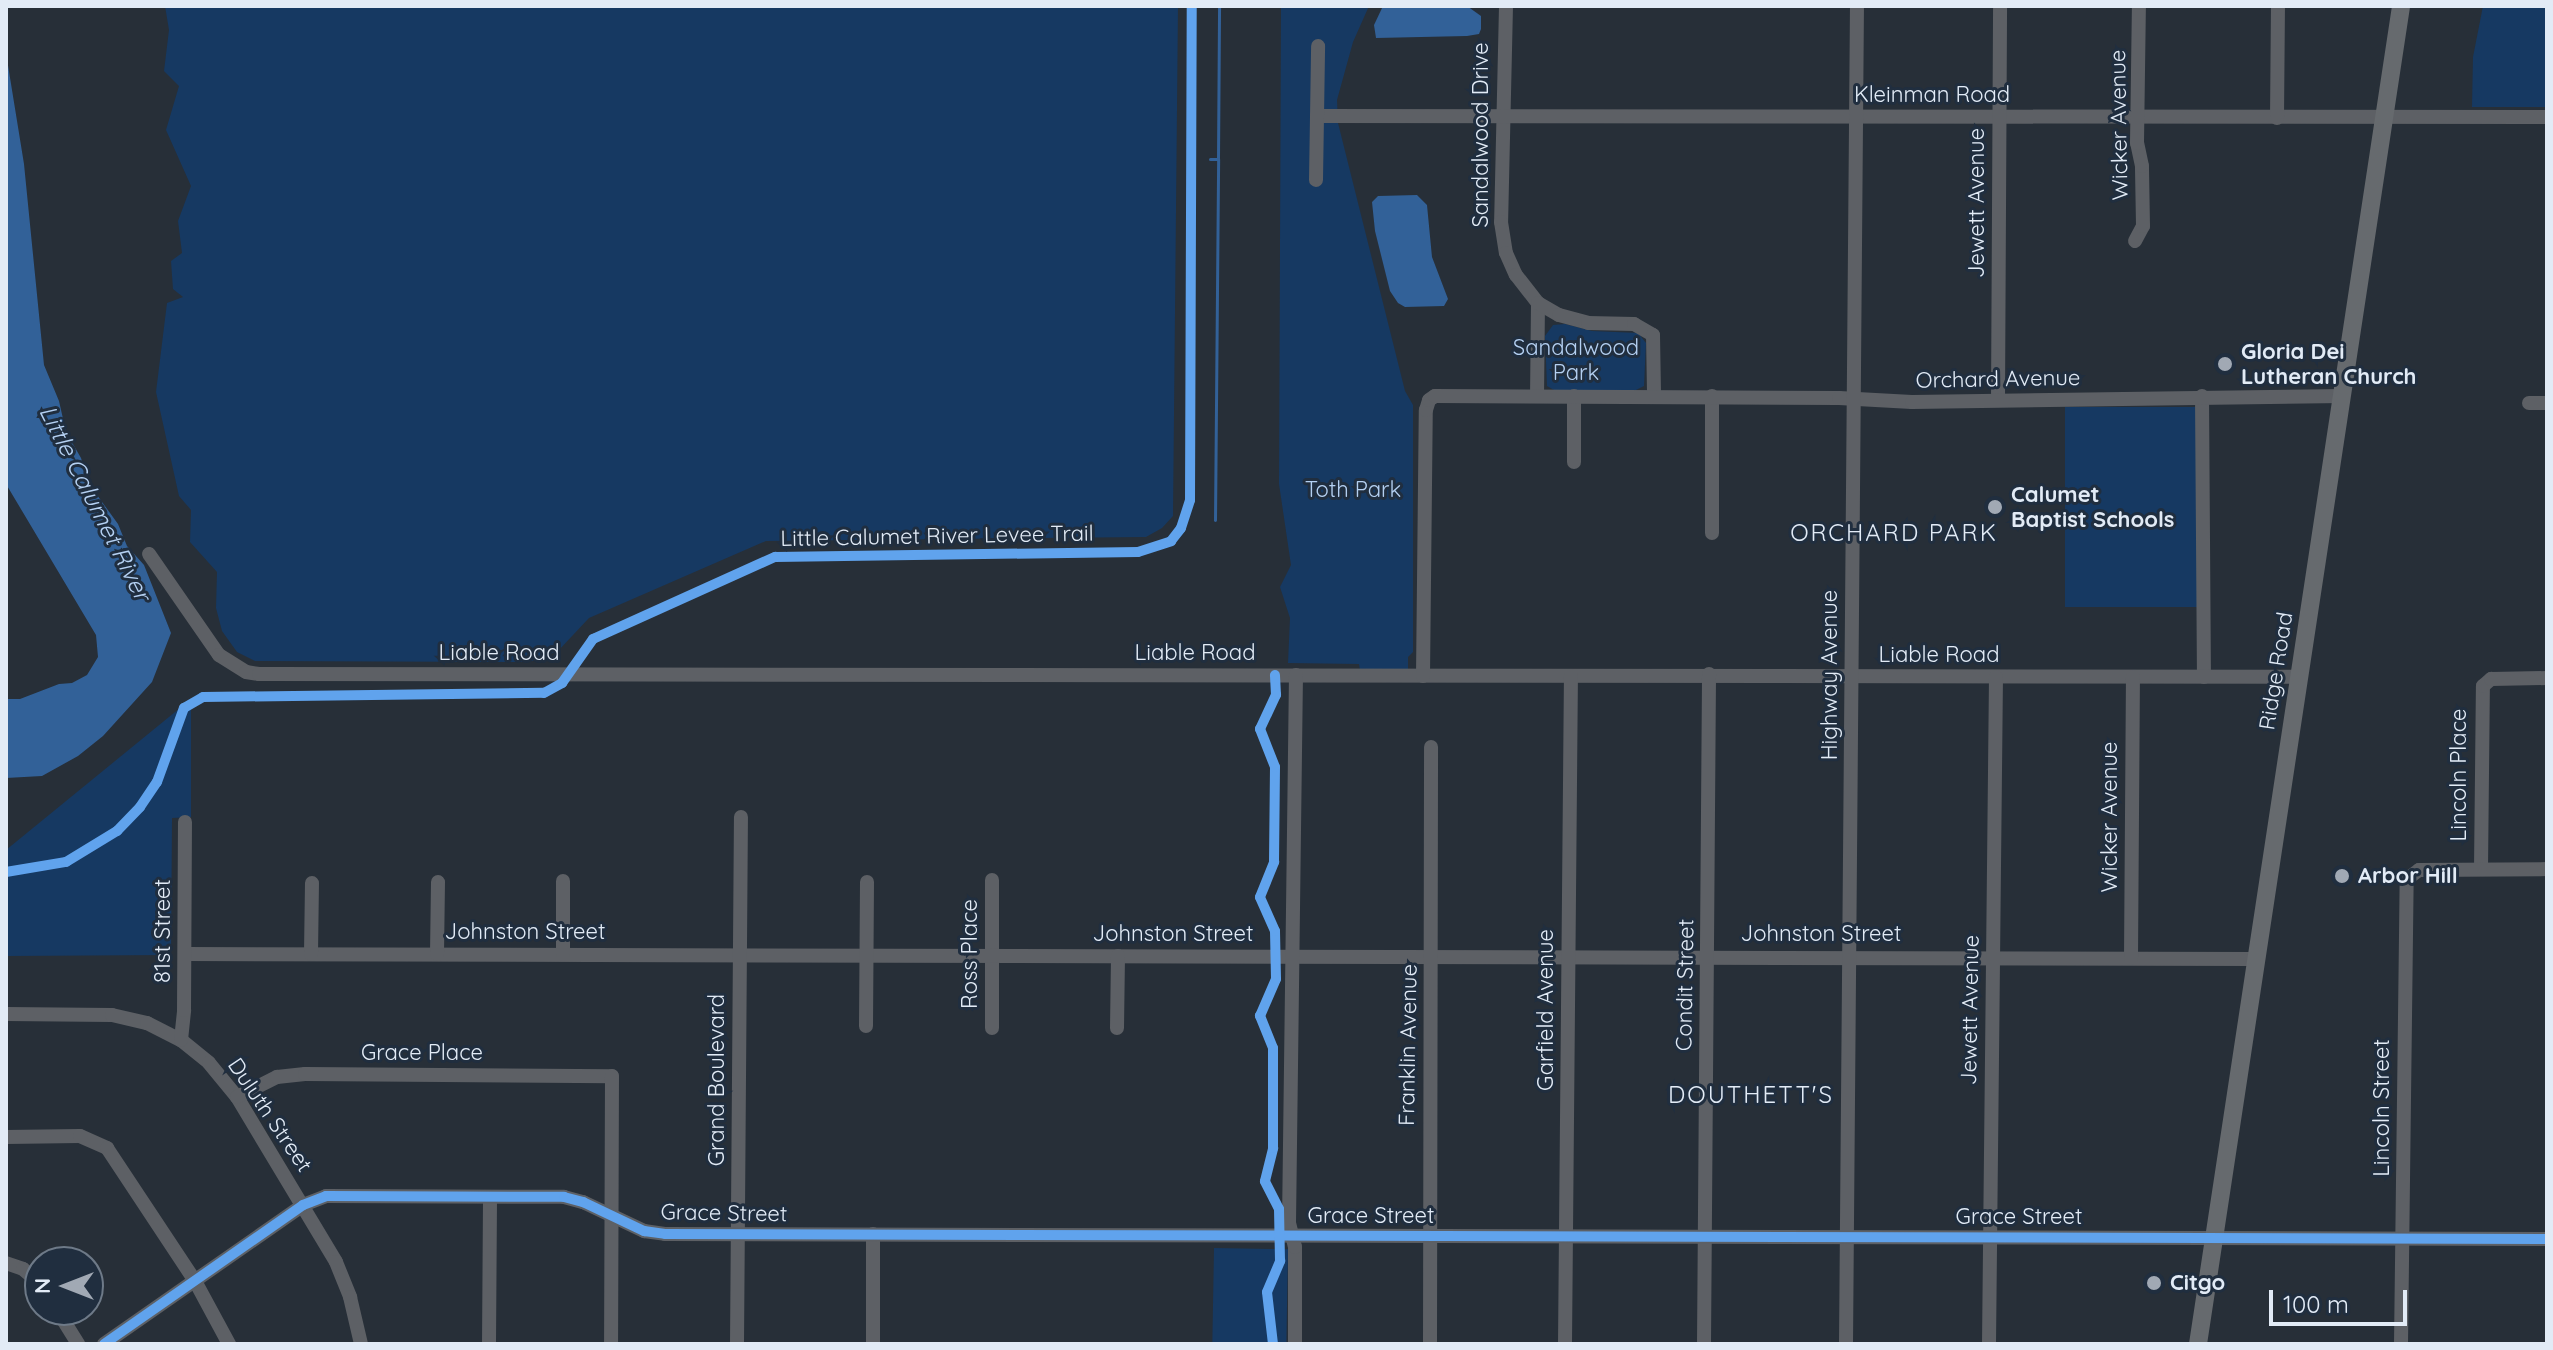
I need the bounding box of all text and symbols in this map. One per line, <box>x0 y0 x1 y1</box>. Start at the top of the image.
street label: Sandalwood Drive <box>1468 42 1494 228</box>
street label: Wicker Avenue <box>2104 49 2134 201</box>
street label: Kleinman Road <box>1854 82 2010 108</box>
street label: Jewett Avenue <box>1964 128 1990 278</box>
park label: Sandalwood Park <box>1513 334 1639 386</box>
place label: Gloria Dei Lutheran Church <box>2241 338 2417 390</box>
marker: Gloria Dei Lutheran Church <box>2216 355 2234 373</box>
street label: Orchard Avenue <box>1915 364 2081 394</box>
water label: Little Calumet River <box>33 400 157 606</box>
park label: Toth Park <box>1305 477 1401 503</box>
place label: Calumet Baptist Schools <box>2011 481 2174 532</box>
marker: Calumet Baptist Schools <box>1986 498 2004 516</box>
district label: ORCHARD PARK <box>1790 519 1998 547</box>
street label: Little Calumet River Levee Trail <box>780 520 1094 552</box>
street label: Highway Avenue <box>1817 590 1843 760</box>
street label: Ridge Road <box>2254 610 2298 732</box>
street label: Liable Road <box>439 640 559 666</box>
street label: Liable Road <box>1135 640 1255 666</box>
street label: Liable Road <box>1879 642 1999 668</box>
street label: Lincoln Place <box>2446 709 2472 841</box>
street label: Wicker Avenue <box>2097 742 2123 892</box>
place label: Arbor Hill <box>2358 863 2458 889</box>
marker: Arbor Hill <box>2333 867 2351 885</box>
street label: 81st Street <box>150 879 176 983</box>
street label: Ross Place <box>957 899 983 1009</box>
street label: Johnston Street <box>445 919 605 945</box>
street label: Condit Street <box>1671 919 1699 1051</box>
street label: Johnston Street <box>1093 921 1253 947</box>
street label: Johnston Street <box>1741 921 1901 947</box>
street label: Garfield Avenue <box>1533 929 1559 1091</box>
street label: Jewett Avenue <box>1955 935 1985 1085</box>
street label: Franklin Avenue <box>1393 964 1423 1126</box>
street label: Grand Boulevard <box>704 994 730 1166</box>
street label: Lincoln Street <box>2369 1039 2395 1177</box>
street label: Grace Place <box>361 1040 483 1066</box>
street label: Duluth Street <box>222 1053 318 1177</box>
district label: DOUTHETT'S <box>1668 1081 1834 1109</box>
street label: Grace Street <box>660 1199 788 1227</box>
street label: Grace Street <box>1308 1203 1434 1229</box>
street label: Grace Street <box>1956 1204 2082 1230</box>
north arrow <box>24 1246 104 1326</box>
place label: Citgo <box>2170 1270 2225 1296</box>
marker: Citgo <box>2145 1274 2163 1292</box>
scale bar <box>2273 1274 2411 1324</box>
text: N <box>28 1278 56 1294</box>
text: 100 m <box>2283 1289 2349 1319</box>

